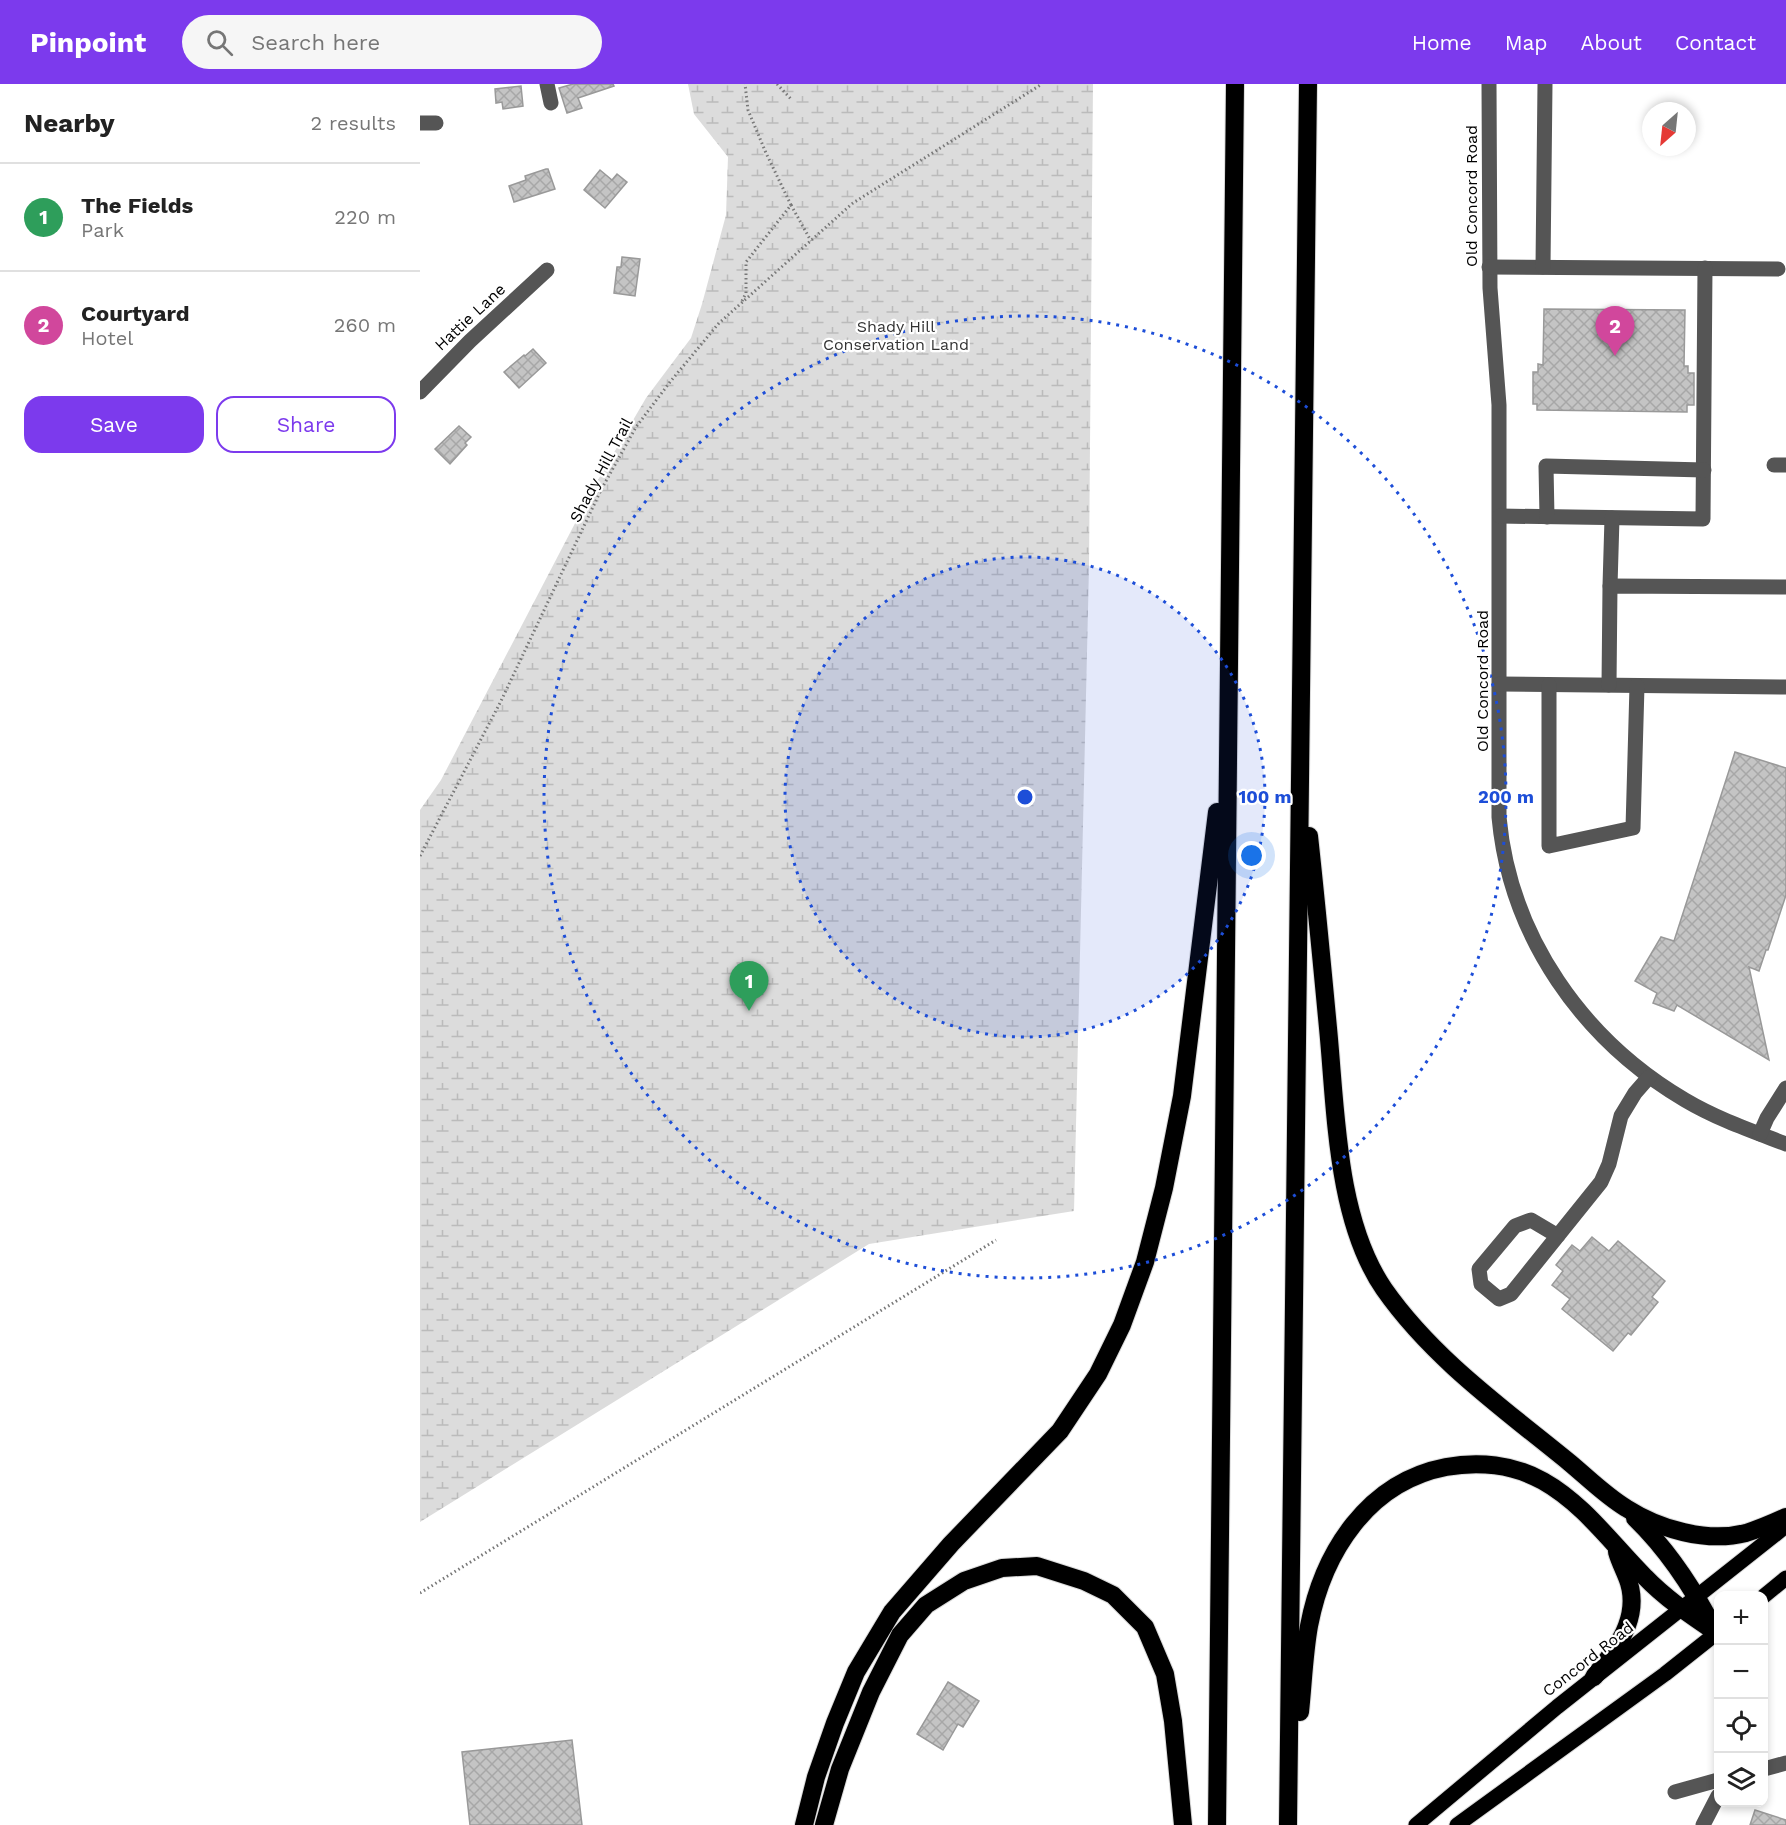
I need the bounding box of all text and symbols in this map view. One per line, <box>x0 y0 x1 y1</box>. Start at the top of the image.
search box <box>182 15 602 69</box>
text: Pinpoint <box>30 26 146 59</box>
icon: search <box>203 26 236 59</box>
text: Search here <box>251 30 380 55</box>
text: Home <box>1412 30 1472 55</box>
text: Map <box>1505 30 1548 55</box>
text: About <box>1581 30 1642 55</box>
text: Contact <box>1675 30 1756 55</box>
north arrow <box>1642 102 1696 156</box>
text: Nearby <box>24 108 115 138</box>
text: 2 results <box>311 111 396 135</box>
street label: Old Concord Road <box>1462 125 1481 267</box>
text: The Fields <box>81 193 193 218</box>
text: 1 <box>39 205 48 229</box>
text: 220 m <box>334 205 396 229</box>
text: Park <box>81 218 124 242</box>
street label: Hattie Lane <box>431 280 509 354</box>
text: Courtyard <box>81 301 190 326</box>
pin: 2 <box>1596 306 1634 356</box>
text: 2 <box>38 313 49 337</box>
text: 260 m <box>334 313 396 337</box>
park label: Shady Hill Conservation Land <box>823 317 969 354</box>
text: Hotel <box>81 326 133 350</box>
button: Save <box>24 396 204 453</box>
button: Share <box>216 396 396 453</box>
street label: Shady Hill Trail <box>565 414 637 526</box>
street label: Old Concord Road <box>1473 610 1492 752</box>
text: 100 m <box>1238 786 1292 807</box>
text: 200 m <box>1478 786 1534 807</box>
centre of rings <box>1015 787 1035 807</box>
your location <box>1237 841 1266 870</box>
pin: 1 <box>730 962 768 1011</box>
map controls <box>1714 1591 1768 1807</box>
button: + <box>1714 1591 1768 1645</box>
street label: Concord Road <box>1539 1618 1637 1700</box>
button: − <box>1714 1645 1768 1699</box>
button: locate <box>1714 1699 1768 1753</box>
button: layers <box>1714 1753 1768 1807</box>

